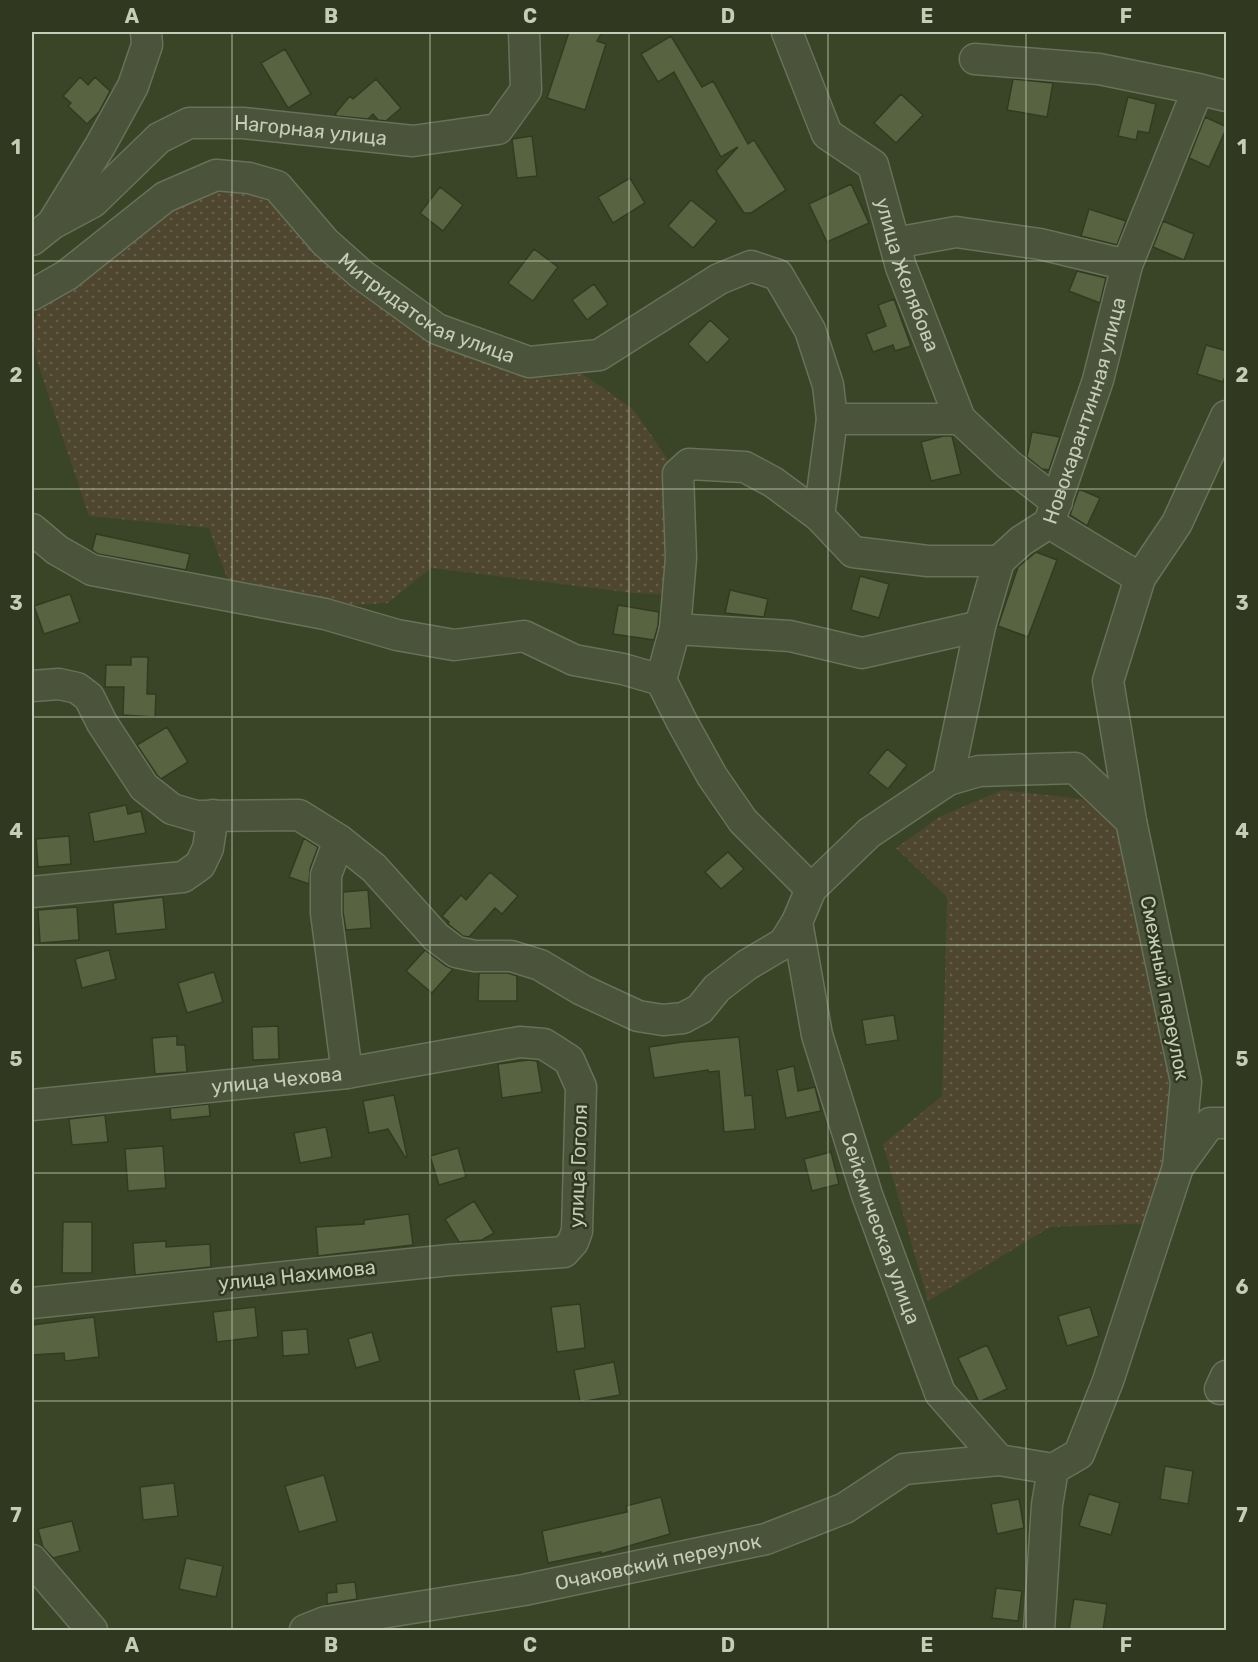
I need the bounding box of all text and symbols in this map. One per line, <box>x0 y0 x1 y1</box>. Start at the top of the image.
text: A <box>125 4 140 28</box>
text: B <box>324 4 338 28</box>
text: C <box>523 4 537 28</box>
text: D <box>721 4 735 28</box>
text: E <box>921 4 933 28</box>
text: F <box>1120 4 1132 28</box>
street label: Нагорная улица <box>234 111 388 150</box>
text: 1 <box>11 135 21 159</box>
text: 1 <box>1237 135 1247 159</box>
street label: улица Желябова <box>871 195 945 355</box>
street label: Митридатская улица <box>333 248 518 368</box>
street label: Новокарантинная улица <box>1038 295 1130 527</box>
text: 2 <box>10 363 23 387</box>
text: 2 <box>1236 363 1249 387</box>
text: 3 <box>9 591 23 615</box>
text: 3 <box>1235 591 1249 615</box>
text: 4 <box>9 819 23 843</box>
text: 4 <box>1235 819 1249 843</box>
street label: Смежный переулок <box>1135 894 1195 1083</box>
text: 5 <box>10 1047 23 1071</box>
text: 5 <box>1236 1047 1249 1071</box>
street label: улица Чехова <box>210 1062 343 1099</box>
street label: улица Гоголя <box>564 1104 592 1228</box>
street label: Сейсмическая улица <box>836 1129 926 1327</box>
street label: улица Нахимова <box>217 1255 377 1295</box>
text: 6 <box>9 1275 23 1299</box>
text: 6 <box>1235 1275 1249 1299</box>
text: 7 <box>10 1503 22 1527</box>
text: 7 <box>1236 1503 1248 1527</box>
street label: Очаковский переулок <box>553 1528 763 1595</box>
text: A <box>125 1633 140 1657</box>
text: B <box>324 1633 338 1657</box>
text: C <box>523 1633 537 1657</box>
text: D <box>721 1633 735 1657</box>
text: E <box>921 1633 933 1657</box>
text: F <box>1120 1633 1132 1657</box>

